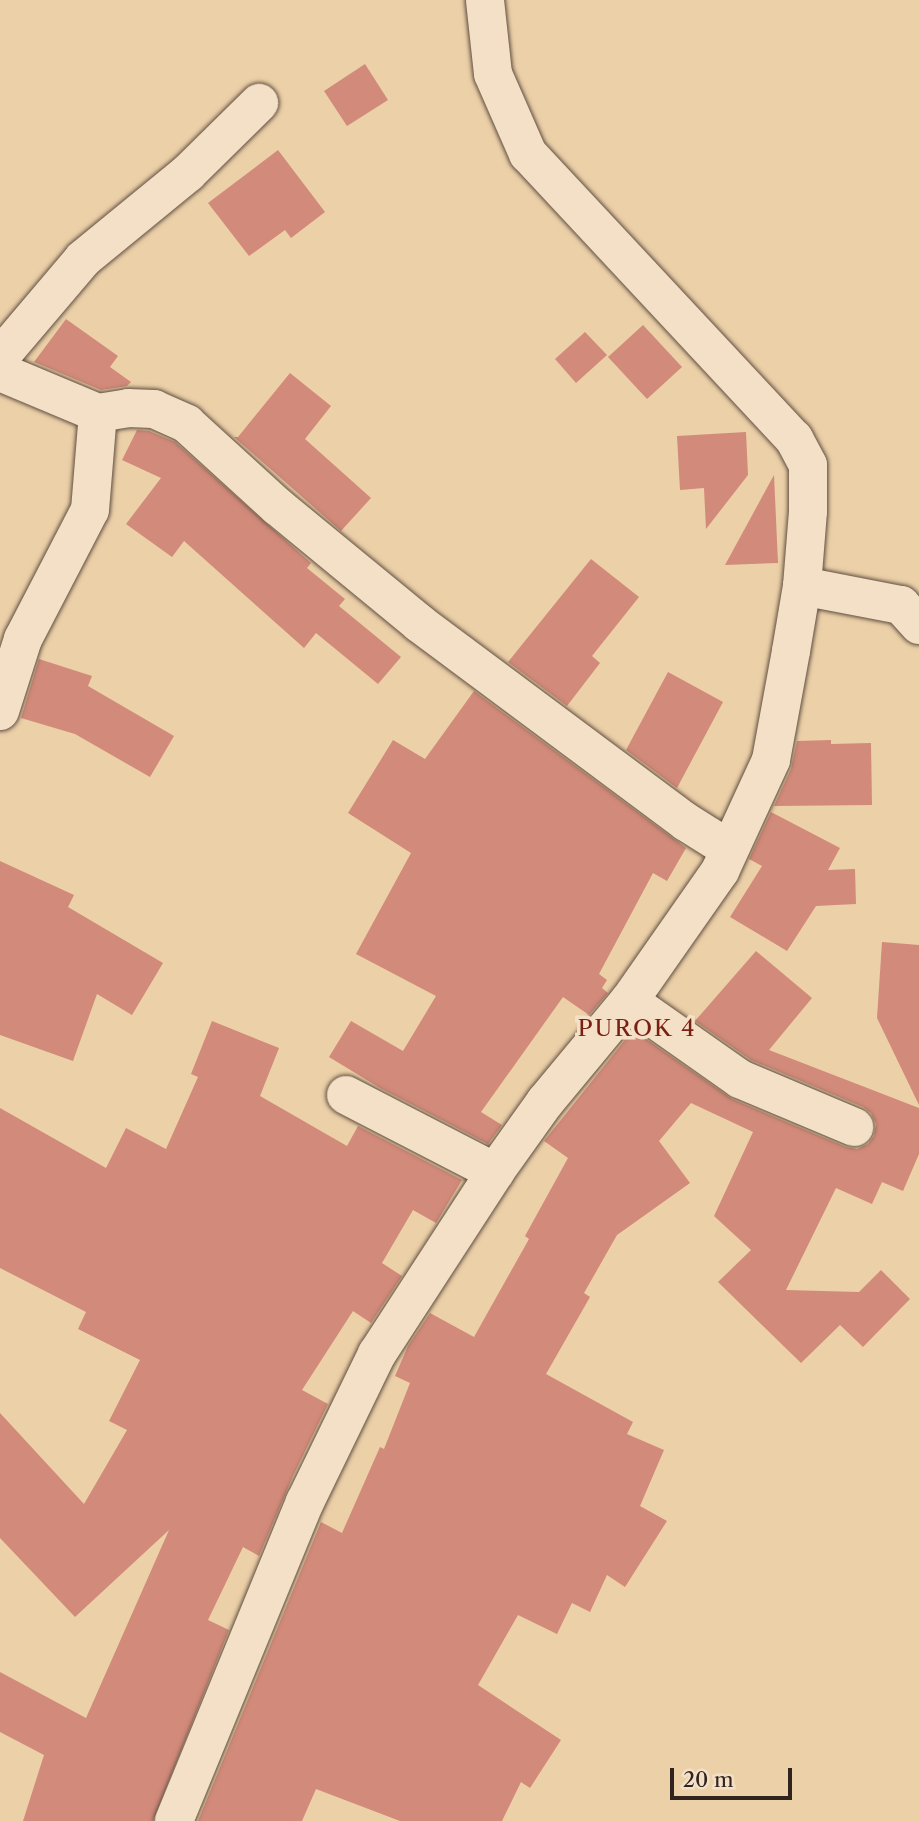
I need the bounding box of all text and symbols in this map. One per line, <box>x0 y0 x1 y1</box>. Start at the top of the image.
district label: PUROK 4 <box>578 1014 696 1042</box>
scale bar <box>674 1755 796 1799</box>
text: 20 m <box>683 1767 734 1792</box>

